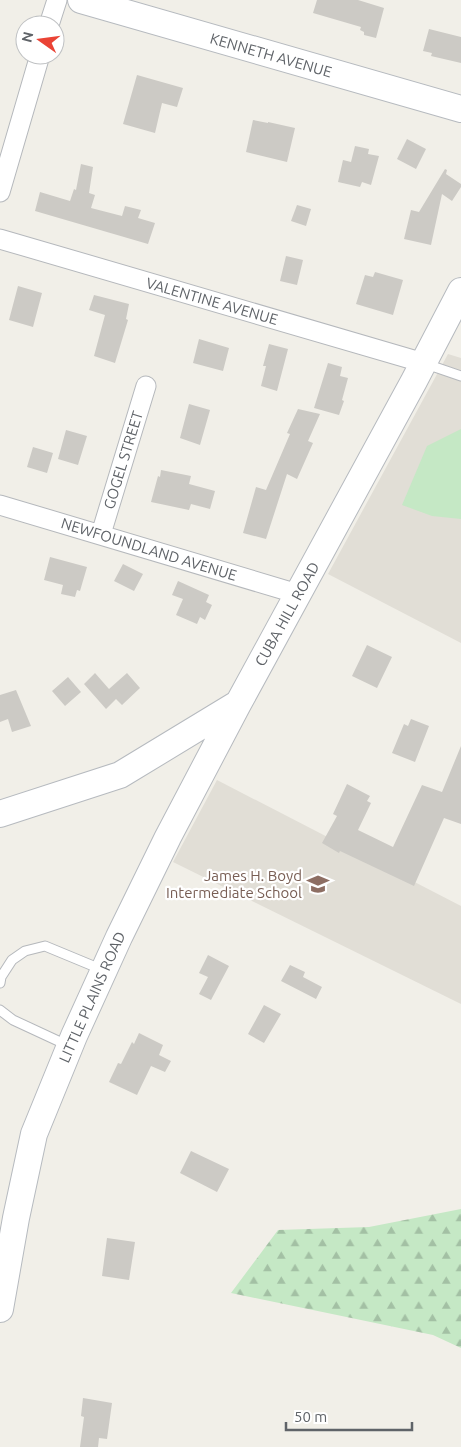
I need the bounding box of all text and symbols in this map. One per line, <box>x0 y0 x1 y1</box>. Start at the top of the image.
north arrow <box>15 15 65 65</box>
street label: KENNETH AVENUE <box>208 29 334 81</box>
text: N <box>18 30 36 44</box>
street label: VALENTINE AVENUE <box>144 274 280 328</box>
street label: GOGEL STREET <box>100 408 146 511</box>
street label: NEWFOUNDLAND AVENUE <box>59 514 239 584</box>
street label: CUBA HILL ROAD <box>251 559 323 669</box>
place label: James H. Boyd Intermediate School <box>166 867 302 901</box>
school or university icon: James H. Boyd Intermediate School <box>305 871 331 897</box>
street label: LITTLE PLAINS ROAD <box>55 929 129 1065</box>
scale bar <box>286 1400 412 1432</box>
text: 50 m <box>294 1408 327 1425</box>

